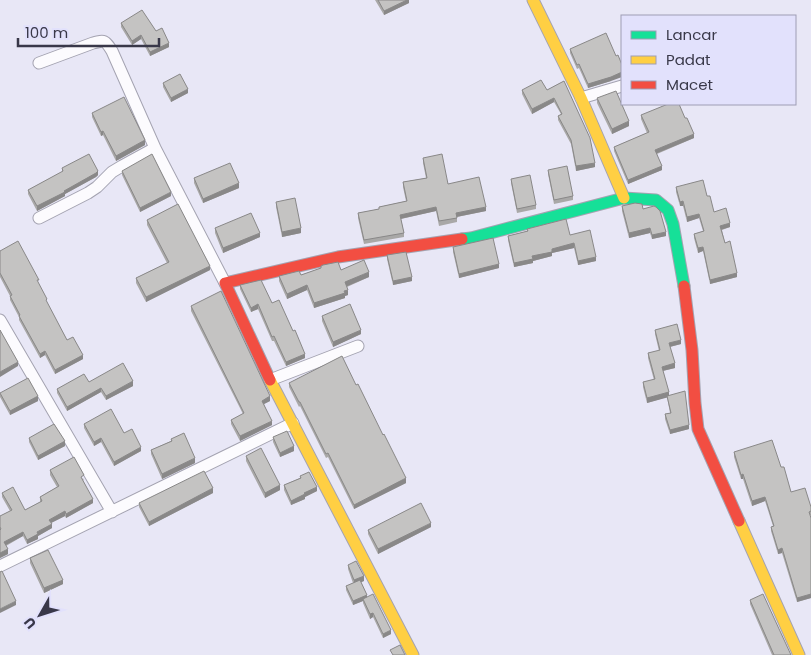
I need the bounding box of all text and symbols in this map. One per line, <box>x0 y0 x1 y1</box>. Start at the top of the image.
scale bar <box>18 15 159 47</box>
legend <box>621 15 796 105</box>
text: 100 m <box>25 22 68 43</box>
text: Lancar <box>666 24 717 45</box>
text: Padat <box>666 49 711 70</box>
text: Macet <box>666 74 713 95</box>
north arrow <box>15 590 65 640</box>
text: U <box>19 613 41 633</box>

